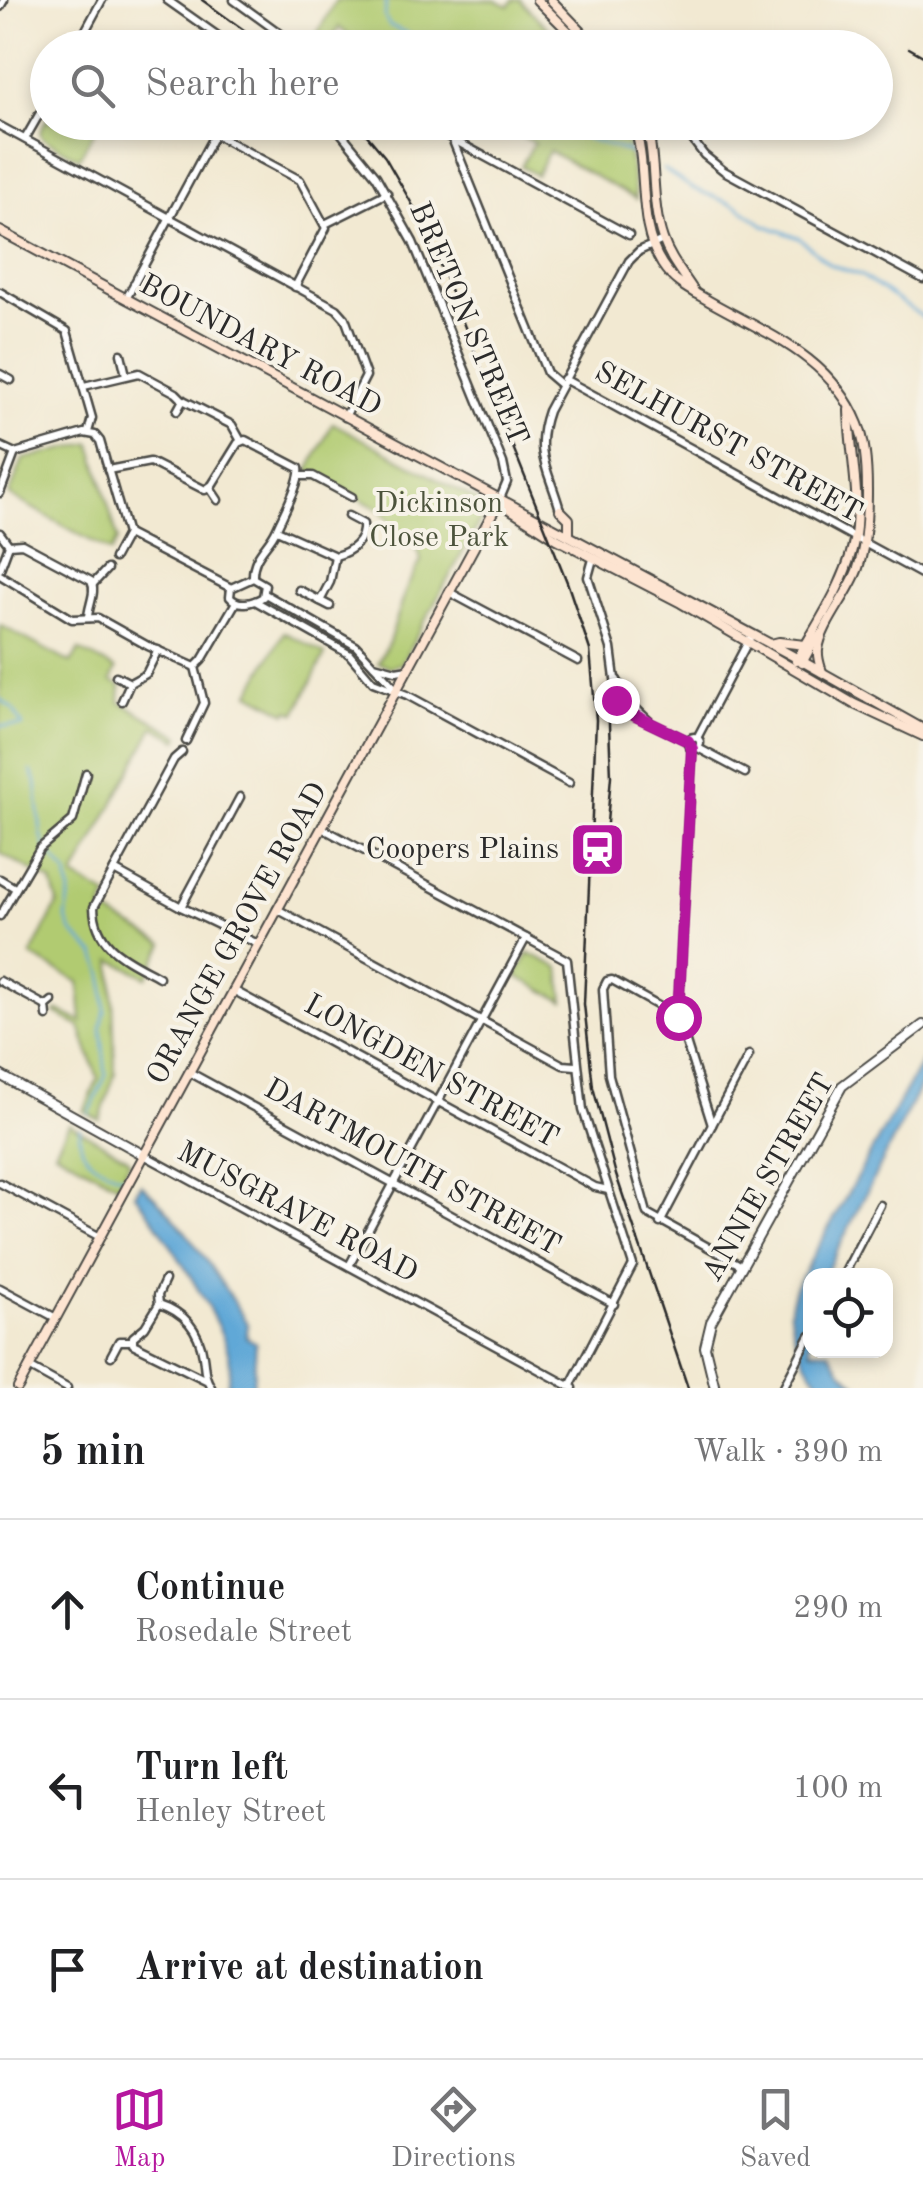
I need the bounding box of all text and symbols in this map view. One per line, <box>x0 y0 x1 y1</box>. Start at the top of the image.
search box <box>30 30 893 140</box>
icon: search <box>65 58 120 113</box>
text: Search here <box>145 66 340 104</box>
street label: BRETON STREET <box>403 198 533 450</box>
street label: BOUNDARY ROAD <box>134 270 386 422</box>
street label: SELHURST STREET <box>589 357 867 529</box>
park label: Dickinson Close Park <box>369 489 509 553</box>
route end <box>594 678 640 724</box>
street label: ORANGE GROVE ROAD <box>142 778 334 1090</box>
station icon: Coopers Plains <box>568 820 628 880</box>
place label: Coopers Plains <box>365 835 559 865</box>
street label: LONGDEN STREET <box>299 990 563 1154</box>
route start <box>656 995 702 1041</box>
street label: ANNIE STREET <box>697 1069 841 1287</box>
street label: DARTMOUTH STREET <box>259 1074 565 1262</box>
street label: MUSGRAVE ROAD <box>172 1137 422 1289</box>
map controls <box>803 1268 893 1358</box>
button: locate <box>803 1268 893 1358</box>
text: 5 min <box>40 1432 146 1474</box>
text: Walk · 390 m <box>693 1437 883 1469</box>
text: Continue <box>135 1570 285 1608</box>
icon: ahead <box>40 1582 95 1637</box>
text: 290 m <box>793 1593 883 1625</box>
text: Rosedale Street <box>135 1617 352 1649</box>
text: Turn left <box>135 1750 288 1788</box>
icon: left <box>40 1762 95 1817</box>
text: 100 m <box>793 1773 883 1805</box>
text: Henley Street <box>135 1797 326 1829</box>
icon: arrive <box>40 1942 95 1997</box>
text: Arrive at destination <box>135 1950 484 1988</box>
tab: Map <box>112 2082 167 2177</box>
tab: Directions <box>391 2082 516 2177</box>
tab: Saved <box>740 2082 811 2177</box>

